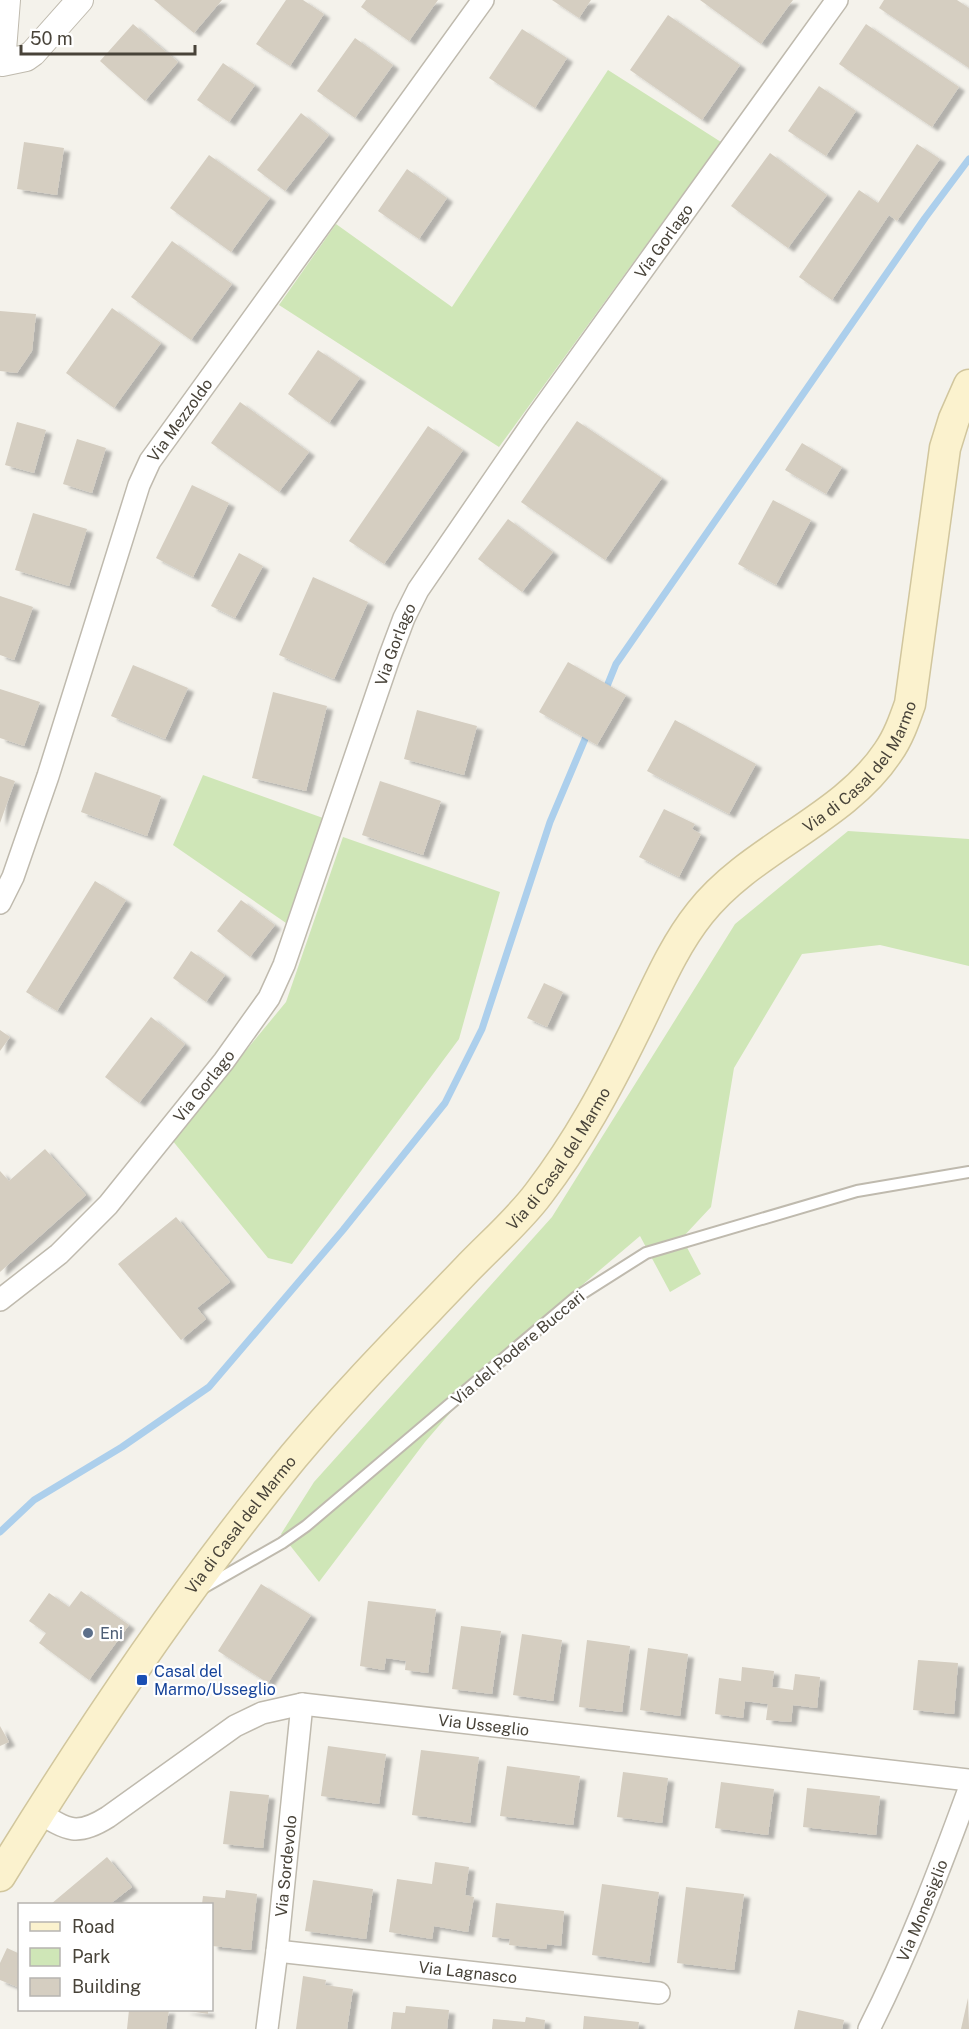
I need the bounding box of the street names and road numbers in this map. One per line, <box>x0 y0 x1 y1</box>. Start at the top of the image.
street label: Via Gorlago <box>630 200 697 282</box>
street label: Via Mezzoldo <box>143 375 216 465</box>
street label: Via Gorlago <box>371 600 419 688</box>
street label: Via di Casal del Marmo <box>799 698 920 836</box>
street label: Via Gorlago <box>169 1046 238 1126</box>
street label: Via di Casal del Marmo <box>502 1084 614 1234</box>
street label: Via del Podere Buccari <box>448 1287 588 1409</box>
street label: Via di Casal del Marmo <box>181 1452 300 1597</box>
street label: Via Usseglio <box>437 1710 530 1739</box>
street label: Via Sordevolo <box>271 1814 300 1918</box>
street label: Via Monesiglio <box>893 1857 951 1964</box>
street label: Via Lagnasco <box>418 1957 518 1987</box>

